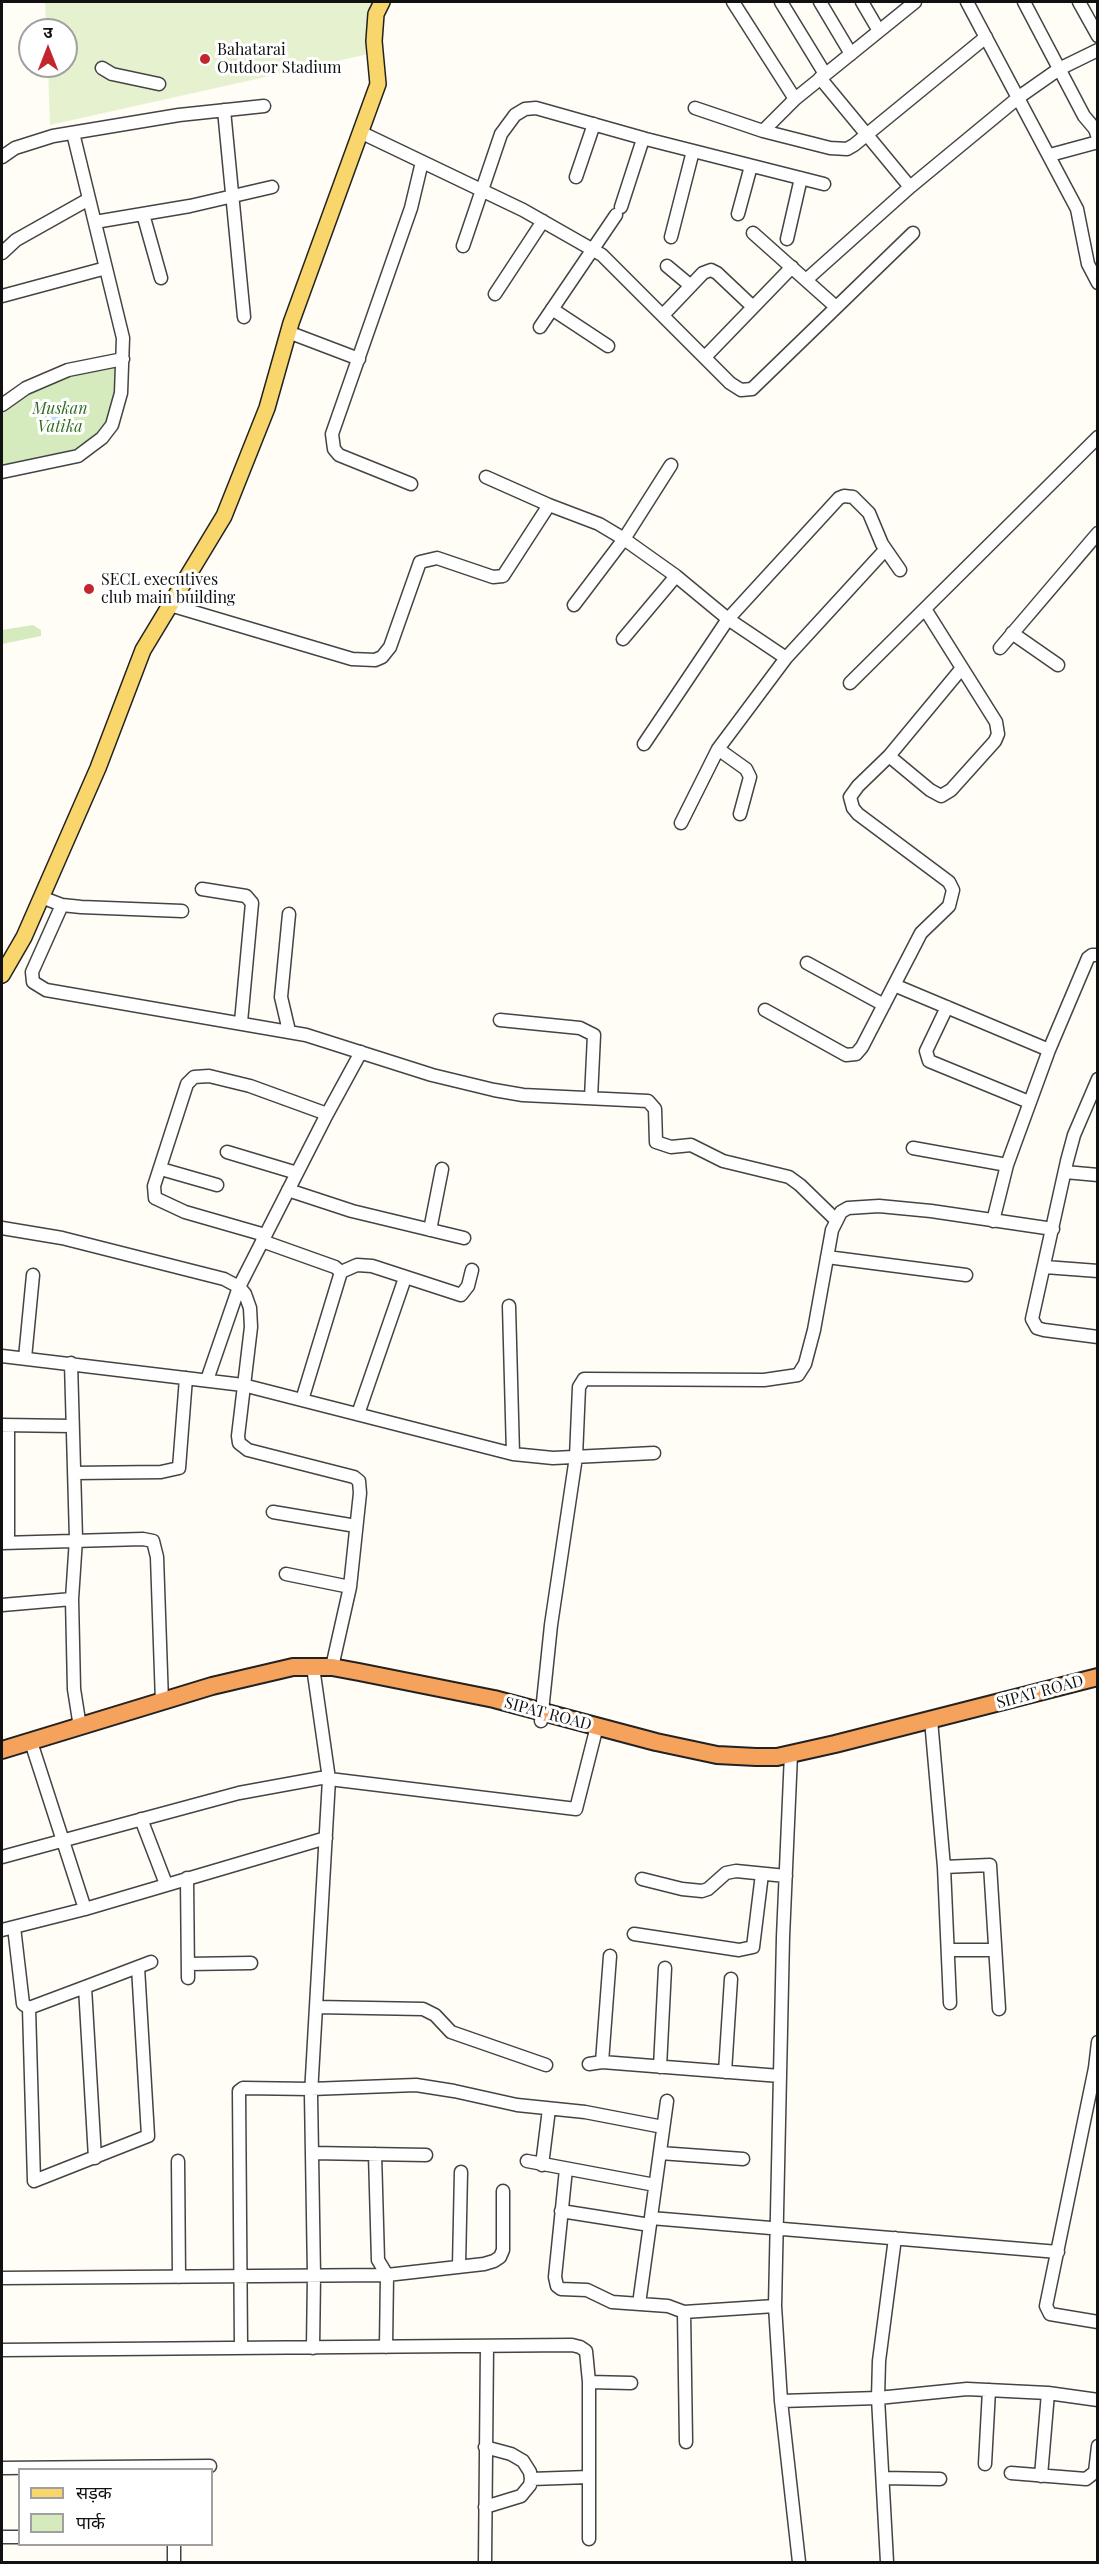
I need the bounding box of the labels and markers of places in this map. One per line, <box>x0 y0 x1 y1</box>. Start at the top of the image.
place label: Bahatarai Outdoor Stadium <box>217 40 342 78</box>
marker: Bahatarai Outdoor Stadium <box>198 52 212 66</box>
place label: SECL executives club main building <box>101 570 235 608</box>
marker: SECL executives club main building <box>82 582 96 596</box>

